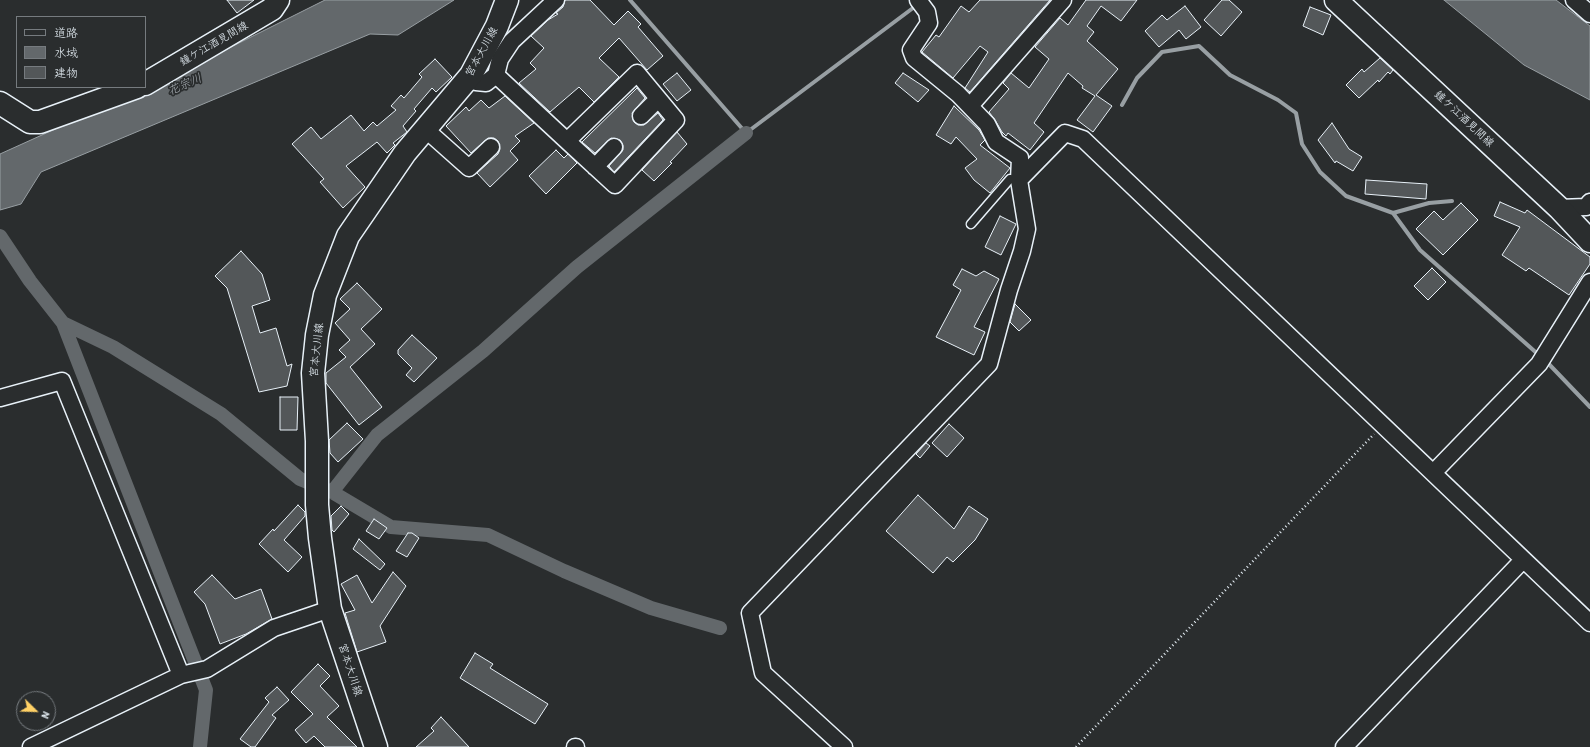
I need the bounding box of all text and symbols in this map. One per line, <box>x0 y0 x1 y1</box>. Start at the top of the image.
legend <box>16 16 146 88</box>
street label: 鐘ケ江酒見間線 <box>177 19 251 69</box>
text: 道路 <box>54 24 78 41</box>
street label: 宮本大川線 <box>463 25 501 79</box>
text: 水域 <box>54 44 78 61</box>
text: 建物 <box>54 64 78 81</box>
water label: 花宗川 <box>166 71 204 99</box>
street label: 鐘ケ江酒見間線 <box>1431 88 1497 150</box>
street label: 宮本大川線 <box>308 322 326 378</box>
street label: 宮本大川線 <box>335 642 365 698</box>
north arrow <box>16 691 56 731</box>
text: N <box>39 710 54 721</box>

